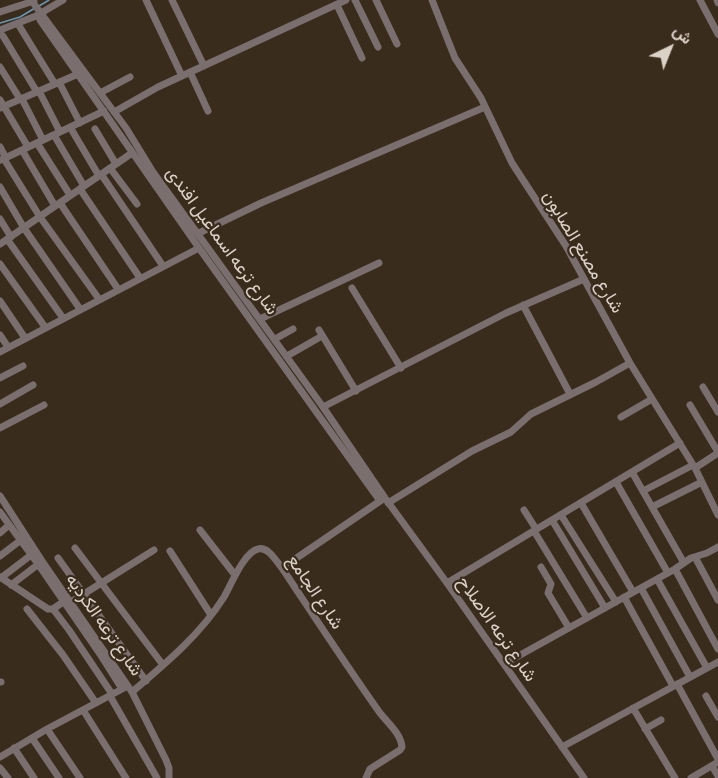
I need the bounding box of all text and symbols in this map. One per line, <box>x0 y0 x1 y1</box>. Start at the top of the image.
north arrow <box>640 18 700 78</box>
text: ش <box>670 22 695 47</box>
street label: شارع ترعه اسماعيل افندى <box>161 163 283 319</box>
street label: شارع مصنع الصابون <box>538 187 628 317</box>
street label: شارع الجامع <box>282 550 348 634</box>
street label: شارع ترعه الكرديه <box>61 570 147 680</box>
street label: شارع ترعه الاصلاح <box>453 572 541 686</box>

